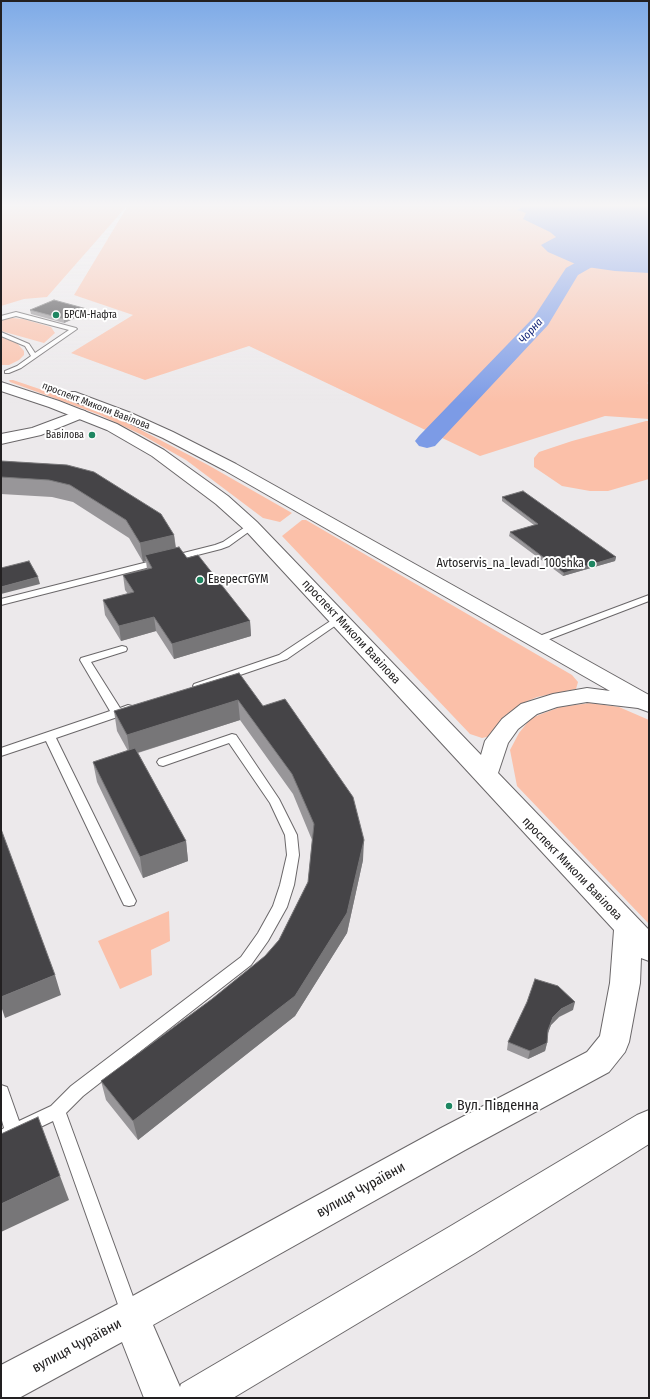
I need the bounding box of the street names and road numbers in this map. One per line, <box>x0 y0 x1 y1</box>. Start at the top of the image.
street label: проспект Миколи Вавілова <box>40 380 152 432</box>
street label: проспект Миколи Вавілова <box>299 577 403 687</box>
street label: проспект Миколи Вавілова <box>519 814 625 924</box>
street label: вулиця Чураївни <box>314 1159 408 1221</box>
street label: вулиця Чураївни <box>29 1315 125 1377</box>

